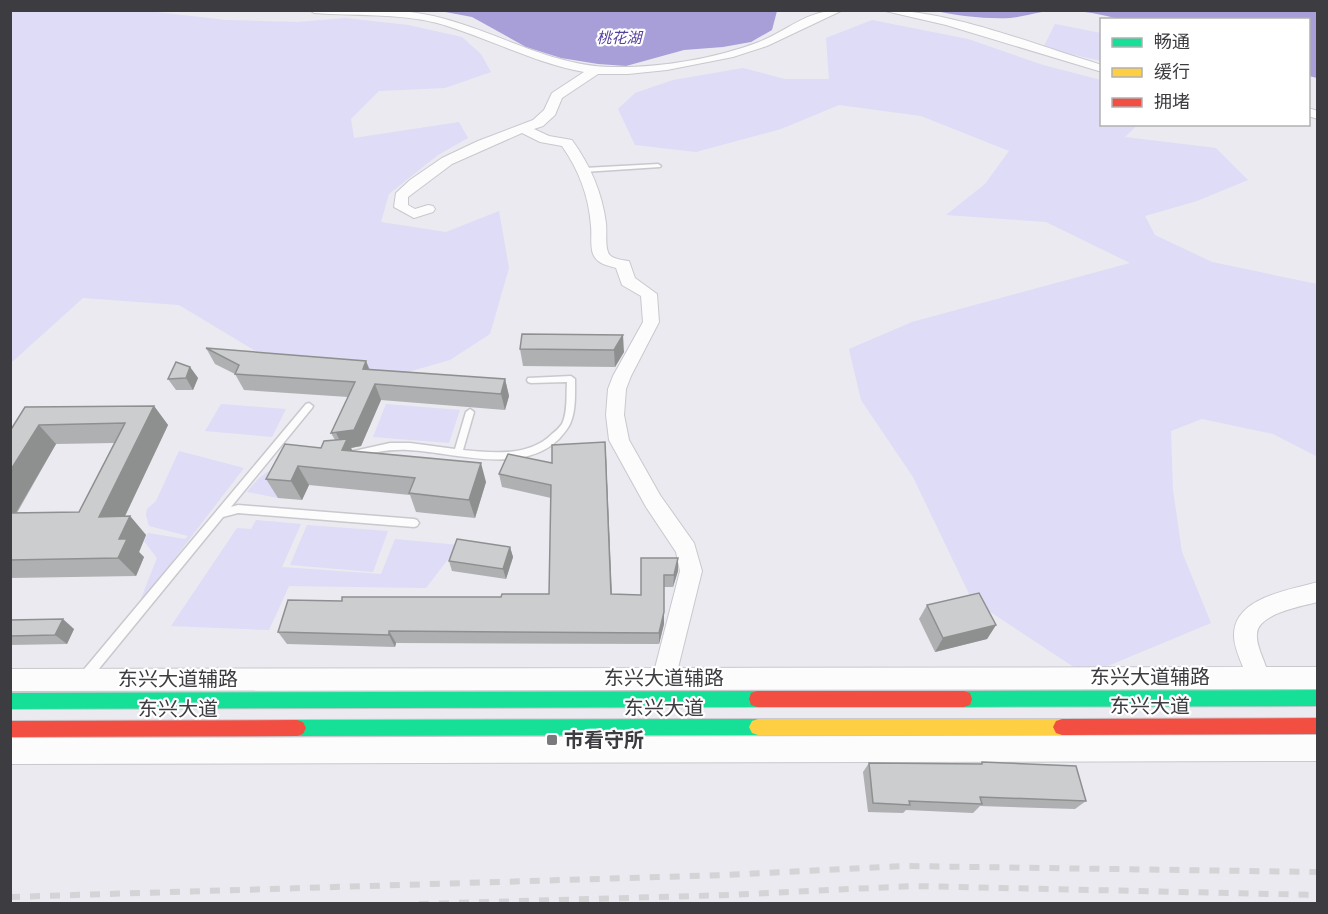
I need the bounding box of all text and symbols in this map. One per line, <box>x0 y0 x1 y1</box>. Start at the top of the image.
legend <box>1100 18 1310 126</box>
water label: 桃花湖 <box>596 29 643 47</box>
text: 畅通 <box>1154 31 1190 52</box>
text: 缓行 <box>1154 61 1190 82</box>
text: 拥堵 <box>1154 91 1190 112</box>
street label: 东兴大道辅路 <box>1090 665 1210 689</box>
street label: 东兴大道辅路 <box>604 666 724 690</box>
street label: 东兴大道辅路 <box>118 667 238 691</box>
street label: 东兴大道 <box>1110 694 1190 718</box>
street label: 东兴大道 <box>624 696 704 720</box>
street label: 东兴大道 <box>138 697 218 721</box>
place label: 巿看守所 <box>564 728 644 752</box>
marker: 巿看守所 <box>545 733 559 747</box>

